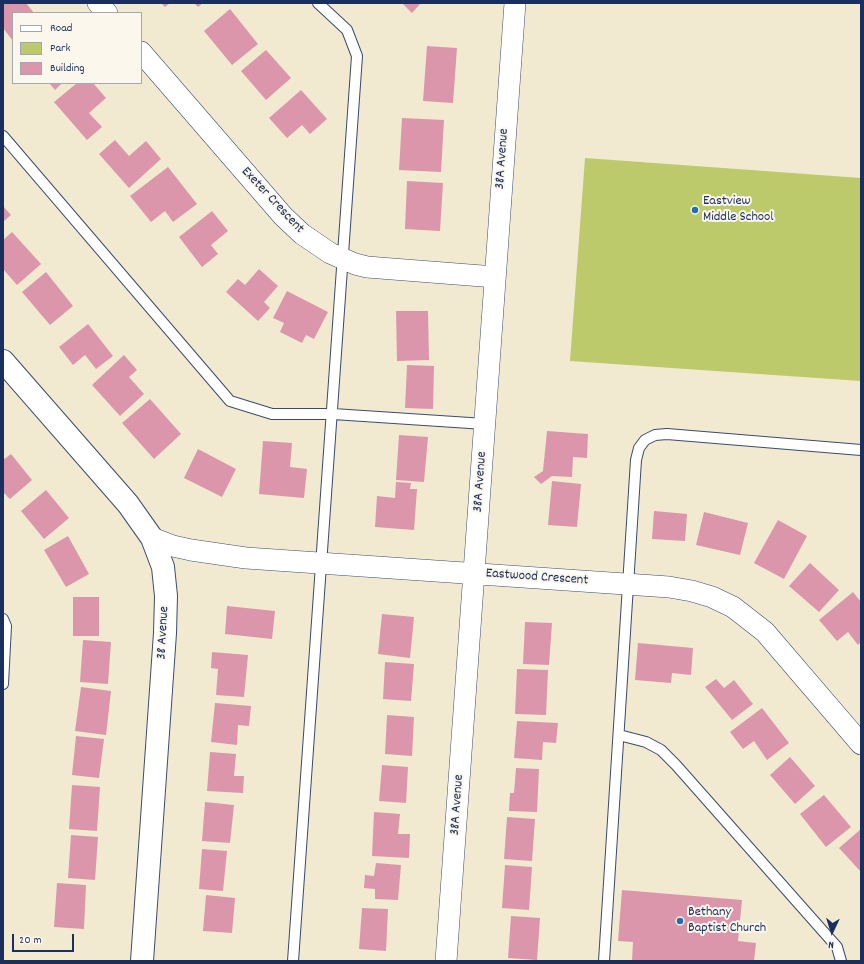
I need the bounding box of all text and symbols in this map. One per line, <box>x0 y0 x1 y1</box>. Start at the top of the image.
legend <box>12 12 142 84</box>
text: Road <box>50 20 72 37</box>
text: Park <box>50 40 70 57</box>
text: Building <box>50 60 85 77</box>
street label: 38A Avenue <box>492 128 514 190</box>
street label: Exeter Crescent <box>237 164 307 238</box>
place label: Eastview Middle School <box>703 194 774 226</box>
marker: Eastview Middle School <box>690 205 700 215</box>
street label: 38A Avenue <box>470 451 492 513</box>
street label: Eastwood Crescent <box>485 566 589 590</box>
street label: 38 Avenue <box>154 606 174 660</box>
street label: 38A Avenue <box>447 774 469 836</box>
place label: Bethany Baptist Church <box>688 905 766 938</box>
north arrow <box>812 912 852 952</box>
marker: Bethany Baptist Church <box>675 916 685 926</box>
scale bar <box>14 926 76 952</box>
text: 20 m <box>19 932 42 949</box>
text: N <box>828 936 834 952</box>

